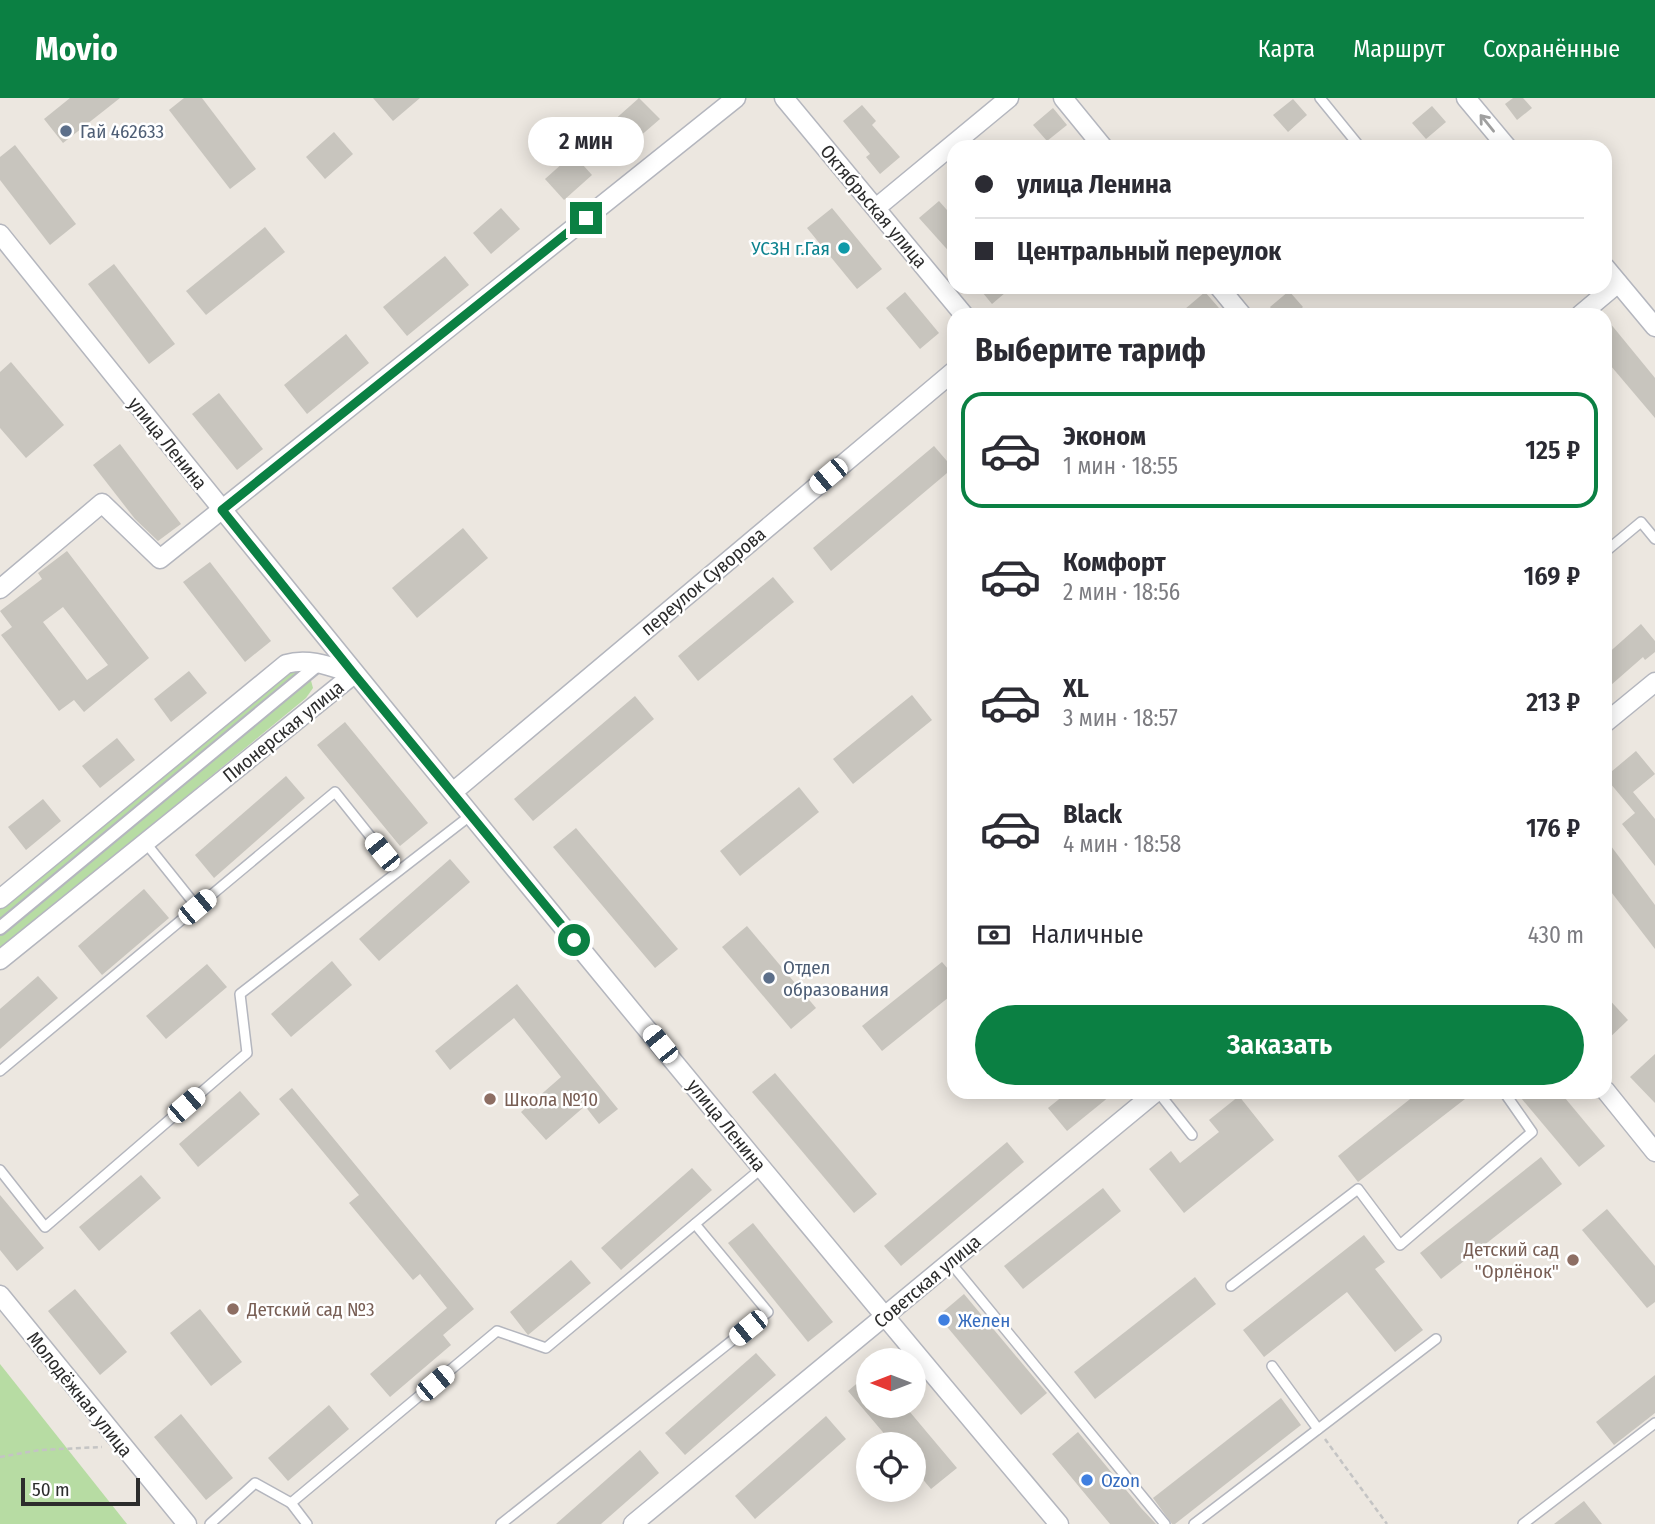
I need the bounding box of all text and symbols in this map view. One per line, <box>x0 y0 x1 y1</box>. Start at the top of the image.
text: Movio <box>35 29 118 69</box>
text: Карта <box>1258 35 1315 63</box>
text: Маршрут <box>1353 35 1445 63</box>
text: Сохранённые <box>1483 35 1620 63</box>
one-way arrow <box>1479 114 1494 132</box>
callout: 2 мин <box>528 116 644 166</box>
place label: Гай 462633 <box>80 120 164 143</box>
marker: Гай 462633 <box>58 123 74 139</box>
text: 2 мин <box>559 127 613 155</box>
street label: Октябрьская улица <box>815 140 932 273</box>
text: улица Ленина <box>1017 169 1172 200</box>
route end <box>570 202 602 234</box>
text: Центральный переулок <box>1017 236 1281 267</box>
place label: УСЗН г.Гая <box>750 237 830 260</box>
marker: УСЗН г.Гая <box>836 240 852 256</box>
text: Выберите тариф <box>975 331 1206 369</box>
street label: улица Ленина <box>123 392 212 494</box>
icon: car <box>979 419 1042 482</box>
text: Эконом <box>1063 421 1146 452</box>
text: 125 ₽ <box>1525 435 1580 466</box>
text: 1 мин · 18:55 <box>1063 452 1178 480</box>
car <box>806 454 851 498</box>
street label: переулок Суворова <box>636 523 770 640</box>
icon: car <box>979 545 1042 608</box>
text: Комфорт <box>1063 547 1166 578</box>
text: 169 ₽ <box>1523 561 1580 592</box>
text: 2 мин · 18:56 <box>1063 578 1180 606</box>
icon: car <box>979 671 1042 734</box>
text: XL <box>1063 673 1089 704</box>
street label: Пионерская улица <box>218 676 348 787</box>
text: 213 ₽ <box>1526 687 1580 718</box>
text: 3 мин · 18:57 <box>1063 704 1178 732</box>
icon: car <box>979 797 1042 860</box>
text: Black <box>1063 799 1122 830</box>
text: 176 ₽ <box>1526 813 1580 844</box>
car <box>361 829 404 875</box>
text: 4 мин · 18:58 <box>1063 830 1181 858</box>
car <box>175 885 220 929</box>
icon: cash <box>975 916 1013 954</box>
text: Наличные <box>1031 919 1144 950</box>
text: 430 m <box>1528 921 1584 949</box>
route start <box>558 924 590 956</box>
place label: Отдел образования <box>783 956 889 1001</box>
marker: Отдел образования <box>761 970 777 986</box>
button: Заказать <box>975 1005 1584 1085</box>
car <box>639 1021 682 1067</box>
street label: улица Ленина <box>682 1074 771 1176</box>
car <box>164 1083 209 1127</box>
place label: Школа №10 <box>504 1088 598 1111</box>
marker: Школа №10 <box>482 1091 498 1107</box>
street label: Советская улица <box>869 1230 985 1333</box>
place label: Детский сад "Орлёнок" <box>1463 1238 1559 1283</box>
marker: Детский сад "Орлёнок" <box>1565 1252 1581 1268</box>
place label: Детский сад №3 <box>246 1298 375 1321</box>
marker: Детский сад №3 <box>225 1301 241 1317</box>
car <box>726 1307 771 1349</box>
place label: Желен <box>958 1309 1010 1332</box>
marker: Желен <box>936 1312 952 1328</box>
street label: Молодёжная улица <box>22 1327 137 1462</box>
north arrow <box>856 1348 926 1418</box>
map controls <box>856 1348 926 1502</box>
car <box>413 1361 458 1405</box>
button: locate <box>856 1432 926 1502</box>
place label: Ozon <box>1101 1469 1140 1492</box>
marker: Ozon <box>1079 1472 1095 1488</box>
scale bar <box>21 1475 140 1507</box>
text: 50 m <box>32 1478 70 1501</box>

